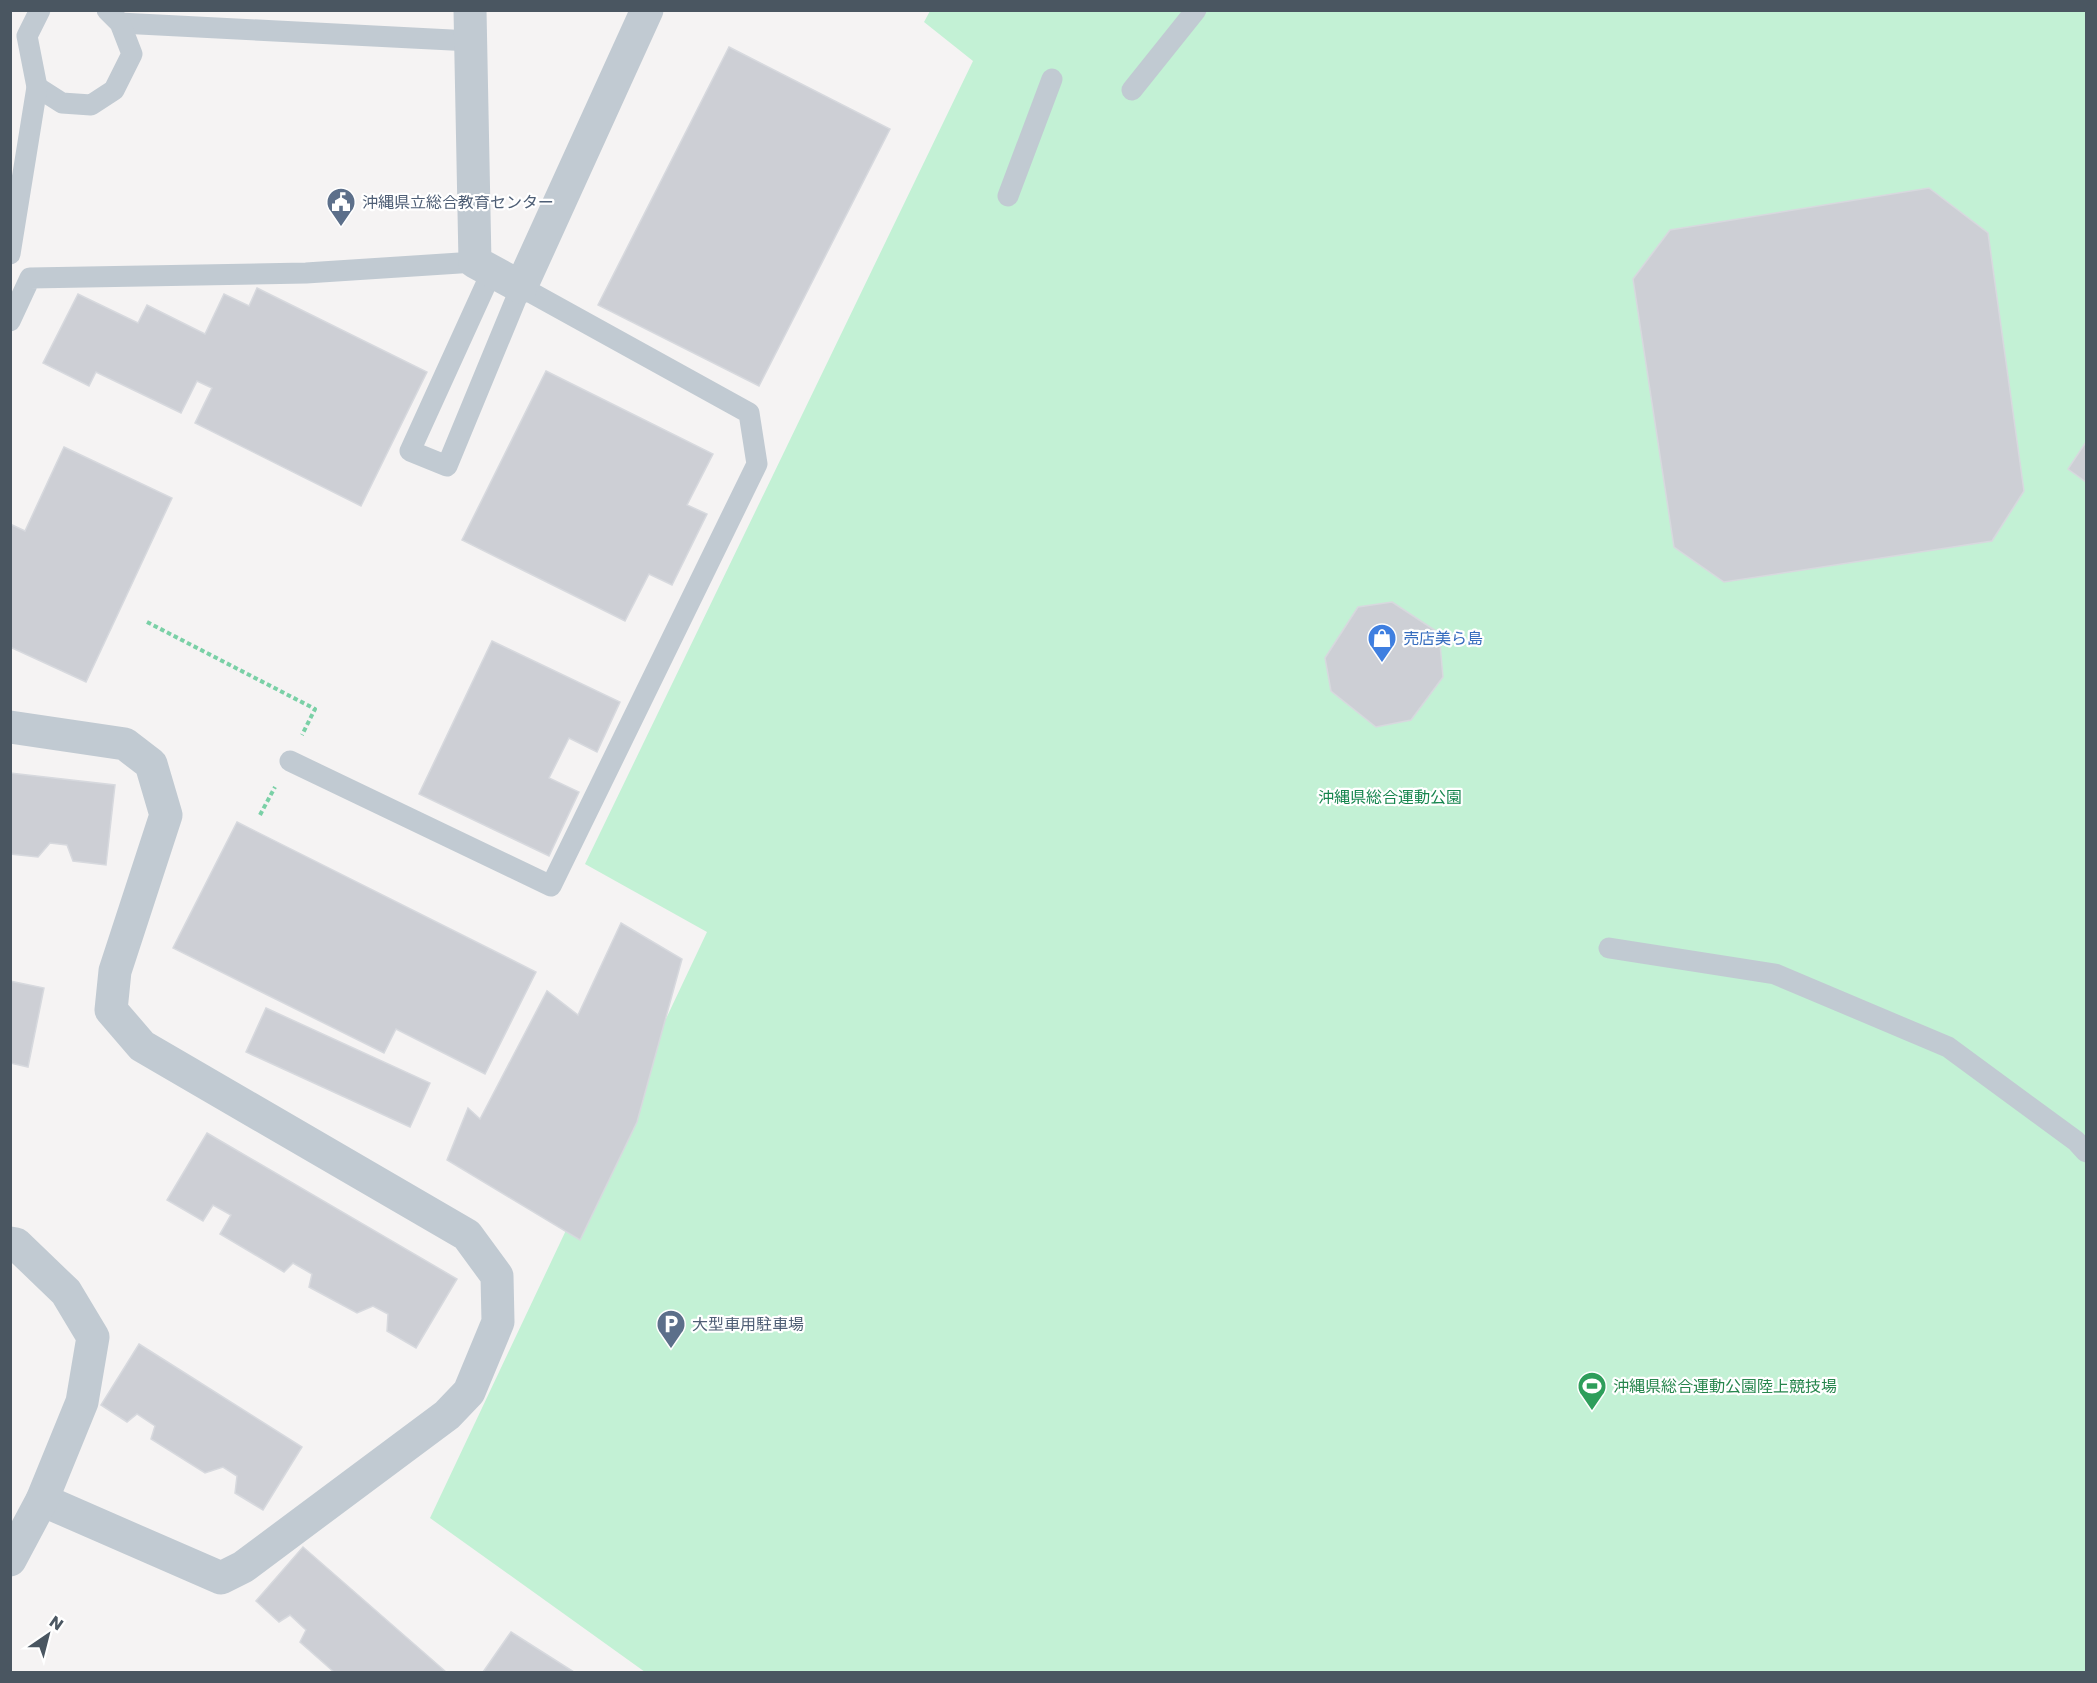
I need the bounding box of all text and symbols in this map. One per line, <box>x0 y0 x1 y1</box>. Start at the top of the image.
public building icon: 沖縄県立総合教育センター <box>325 186 357 228</box>
place label: 沖縄県立総合教育センター <box>362 191 554 214</box>
shop icon: 売店美ら島 <box>1366 622 1398 664</box>
place label: 売店美ら島 <box>1403 627 1483 650</box>
park label: 沖縄県総合運動公園 <box>1318 786 1462 809</box>
parking icon: 大型車用駐車場 <box>655 1308 687 1350</box>
place label: 大型車用駐車場 <box>692 1313 804 1336</box>
sports icon: 沖縄県総合運動公園陸上競技場 <box>1576 1370 1608 1412</box>
place label: 沖縄県総合運動公園陸上競技場 <box>1613 1375 1837 1398</box>
north arrow <box>18 1605 78 1665</box>
text: N <box>45 1610 68 1636</box>

